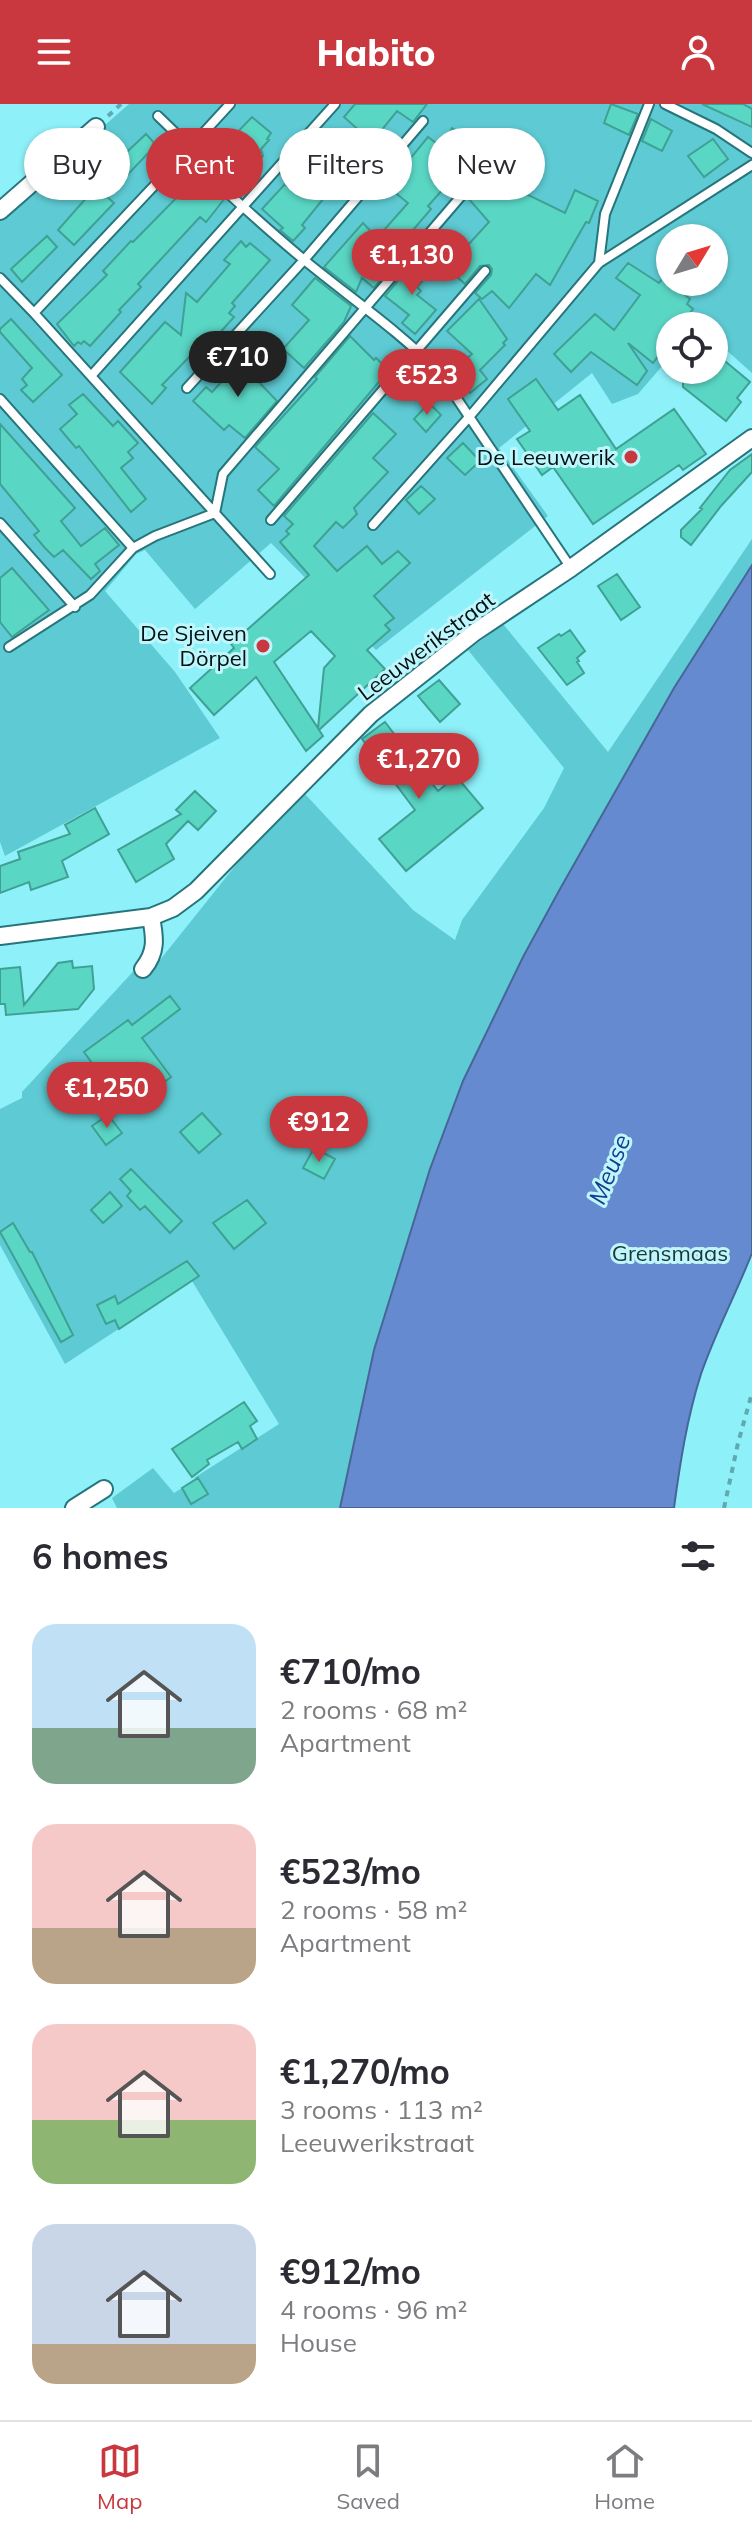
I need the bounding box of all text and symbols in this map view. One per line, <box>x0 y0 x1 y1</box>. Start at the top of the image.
icon: menu <box>32 30 76 74</box>
text: Habito <box>316 30 436 75</box>
icon: person <box>676 30 720 74</box>
chip: Buy <box>24 128 130 200</box>
chip: Rent <box>146 128 263 200</box>
chip: Filters <box>279 128 412 200</box>
chip: New <box>428 128 545 200</box>
north arrow <box>656 224 728 296</box>
map controls <box>656 224 728 384</box>
pin: €1,130 <box>347 229 477 297</box>
text: €1,130 <box>370 238 454 271</box>
button: locate <box>656 312 728 384</box>
pin: €710 <box>191 331 285 399</box>
text: €710 <box>207 340 269 373</box>
pin: €523 <box>380 349 474 417</box>
text: €523 <box>396 358 458 391</box>
place label: De Leeuwerik <box>477 443 616 471</box>
marker: De Leeuwerik <box>622 448 640 466</box>
street label: Leeuwerikstraat <box>352 585 500 707</box>
place label: De Sjeiven Dörpel <box>140 619 247 672</box>
marker: De Sjeiven Dörpel <box>254 637 272 655</box>
pin: €1,270 <box>354 733 484 801</box>
text: €1,270 <box>377 742 461 775</box>
pin: €1,250 <box>42 1062 172 1130</box>
text: €1,250 <box>65 1071 149 1104</box>
pin: €912 <box>272 1096 366 1164</box>
text: €912 <box>288 1105 350 1138</box>
water label: Meuse <box>582 1130 636 1208</box>
park label: Grensmaas <box>612 1239 728 1267</box>
icon: filters <box>676 1534 720 1578</box>
text: 6 homes <box>32 1535 169 1578</box>
text: €710/mo <box>280 1650 421 1693</box>
icon: home <box>96 1656 192 1752</box>
text: 2 rooms · 68 m² <box>280 1693 467 1726</box>
text: Apartment <box>280 1726 411 1759</box>
text: €523/mo <box>280 1850 421 1893</box>
icon: home <box>96 1856 192 1952</box>
text: 2 rooms · 58 m² <box>280 1893 467 1926</box>
text: Apartment <box>280 1926 411 1959</box>
text: €1,270/mo <box>280 2050 450 2093</box>
icon: home <box>96 2056 192 2152</box>
text: 3 rooms · 113 m² <box>280 2093 483 2126</box>
text: Leeuwerikstraat <box>280 2126 474 2159</box>
text: €912/mo <box>280 2250 421 2293</box>
icon: home <box>96 2256 192 2352</box>
text: 4 rooms · 96 m² <box>280 2293 467 2326</box>
text: House <box>280 2326 357 2359</box>
tab: Map <box>97 2439 142 2515</box>
tab: Saved <box>337 2439 400 2515</box>
tab: Home <box>594 2439 655 2515</box>

